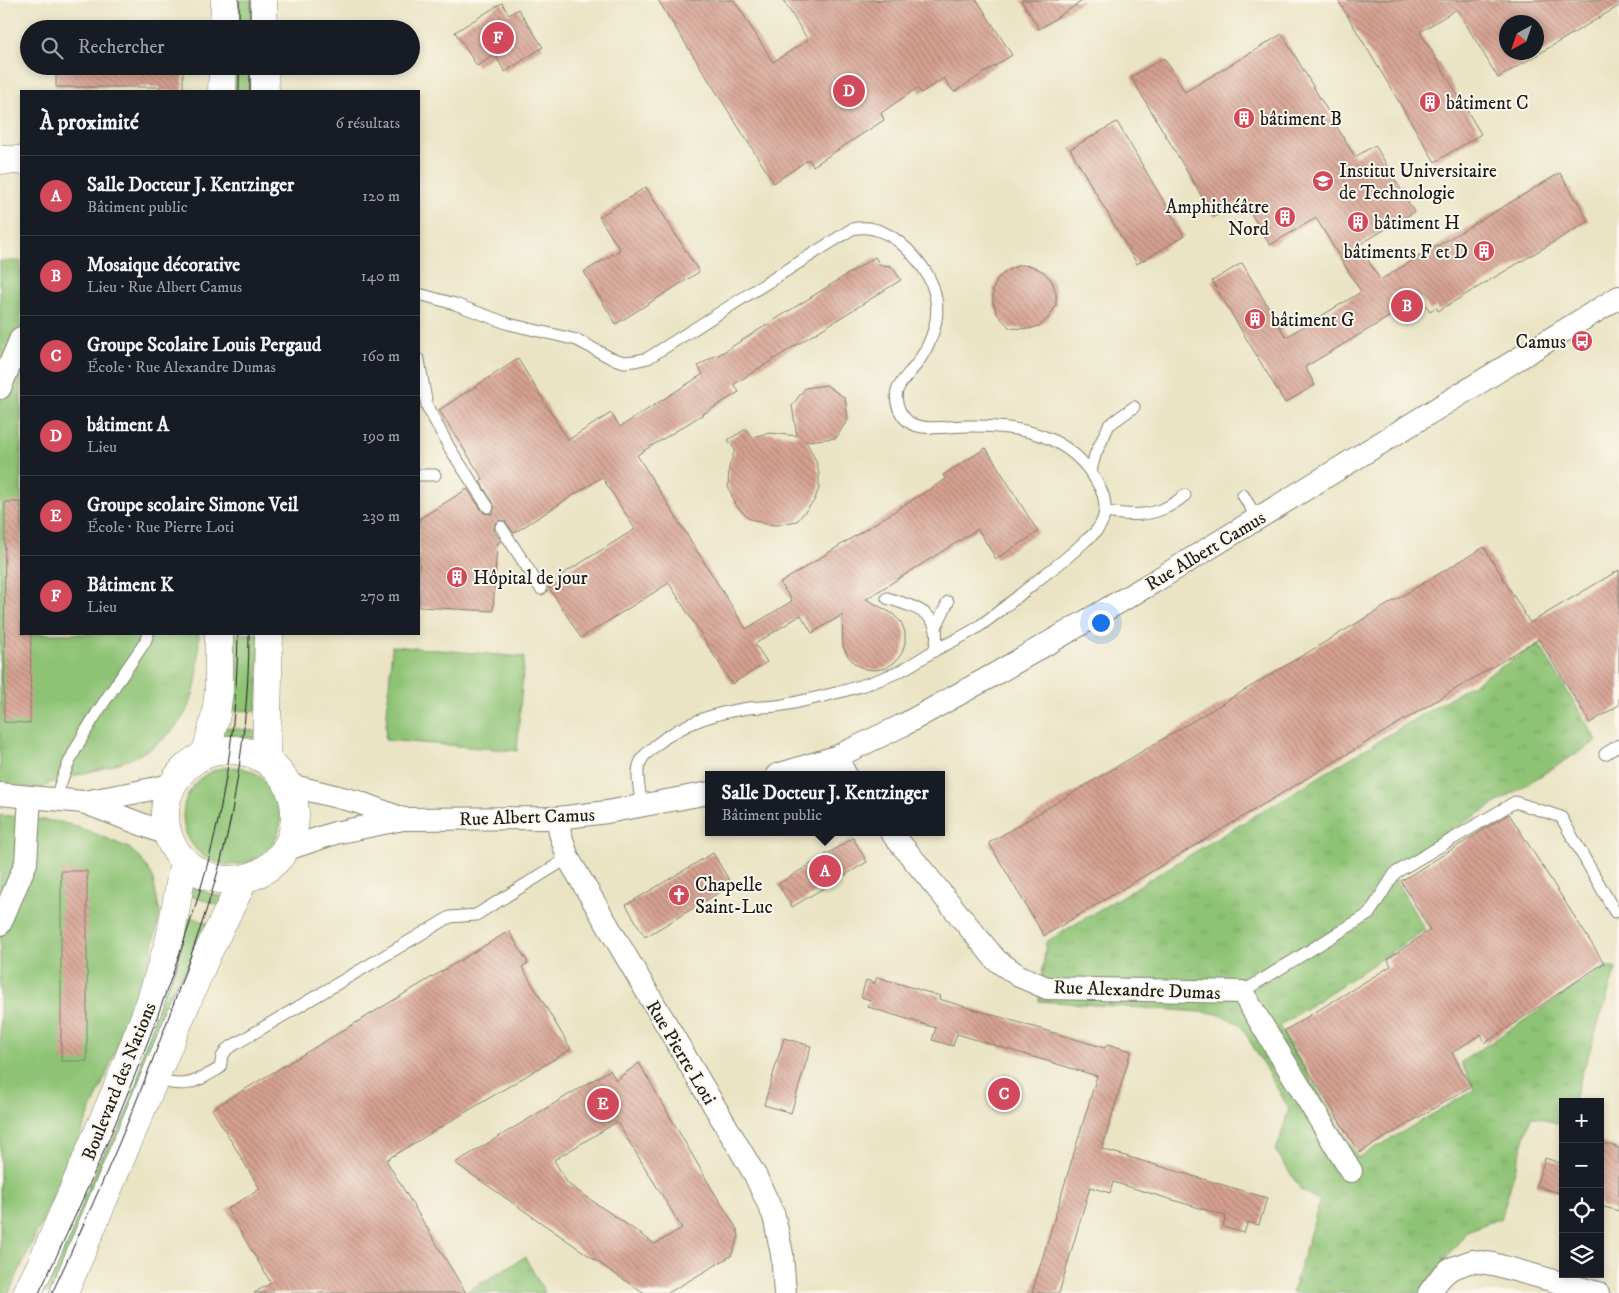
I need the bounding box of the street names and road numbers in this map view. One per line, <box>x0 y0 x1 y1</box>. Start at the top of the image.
street label: Rue Albert Camus <box>1142 506 1270 596</box>
street label: Rue Albert Camus <box>459 804 595 831</box>
street label: Rue Alexandre Dumas <box>1053 976 1221 1005</box>
street label: Rue Pierre Loti <box>641 996 721 1109</box>
street label: Boulevard des Nations <box>77 999 162 1164</box>

